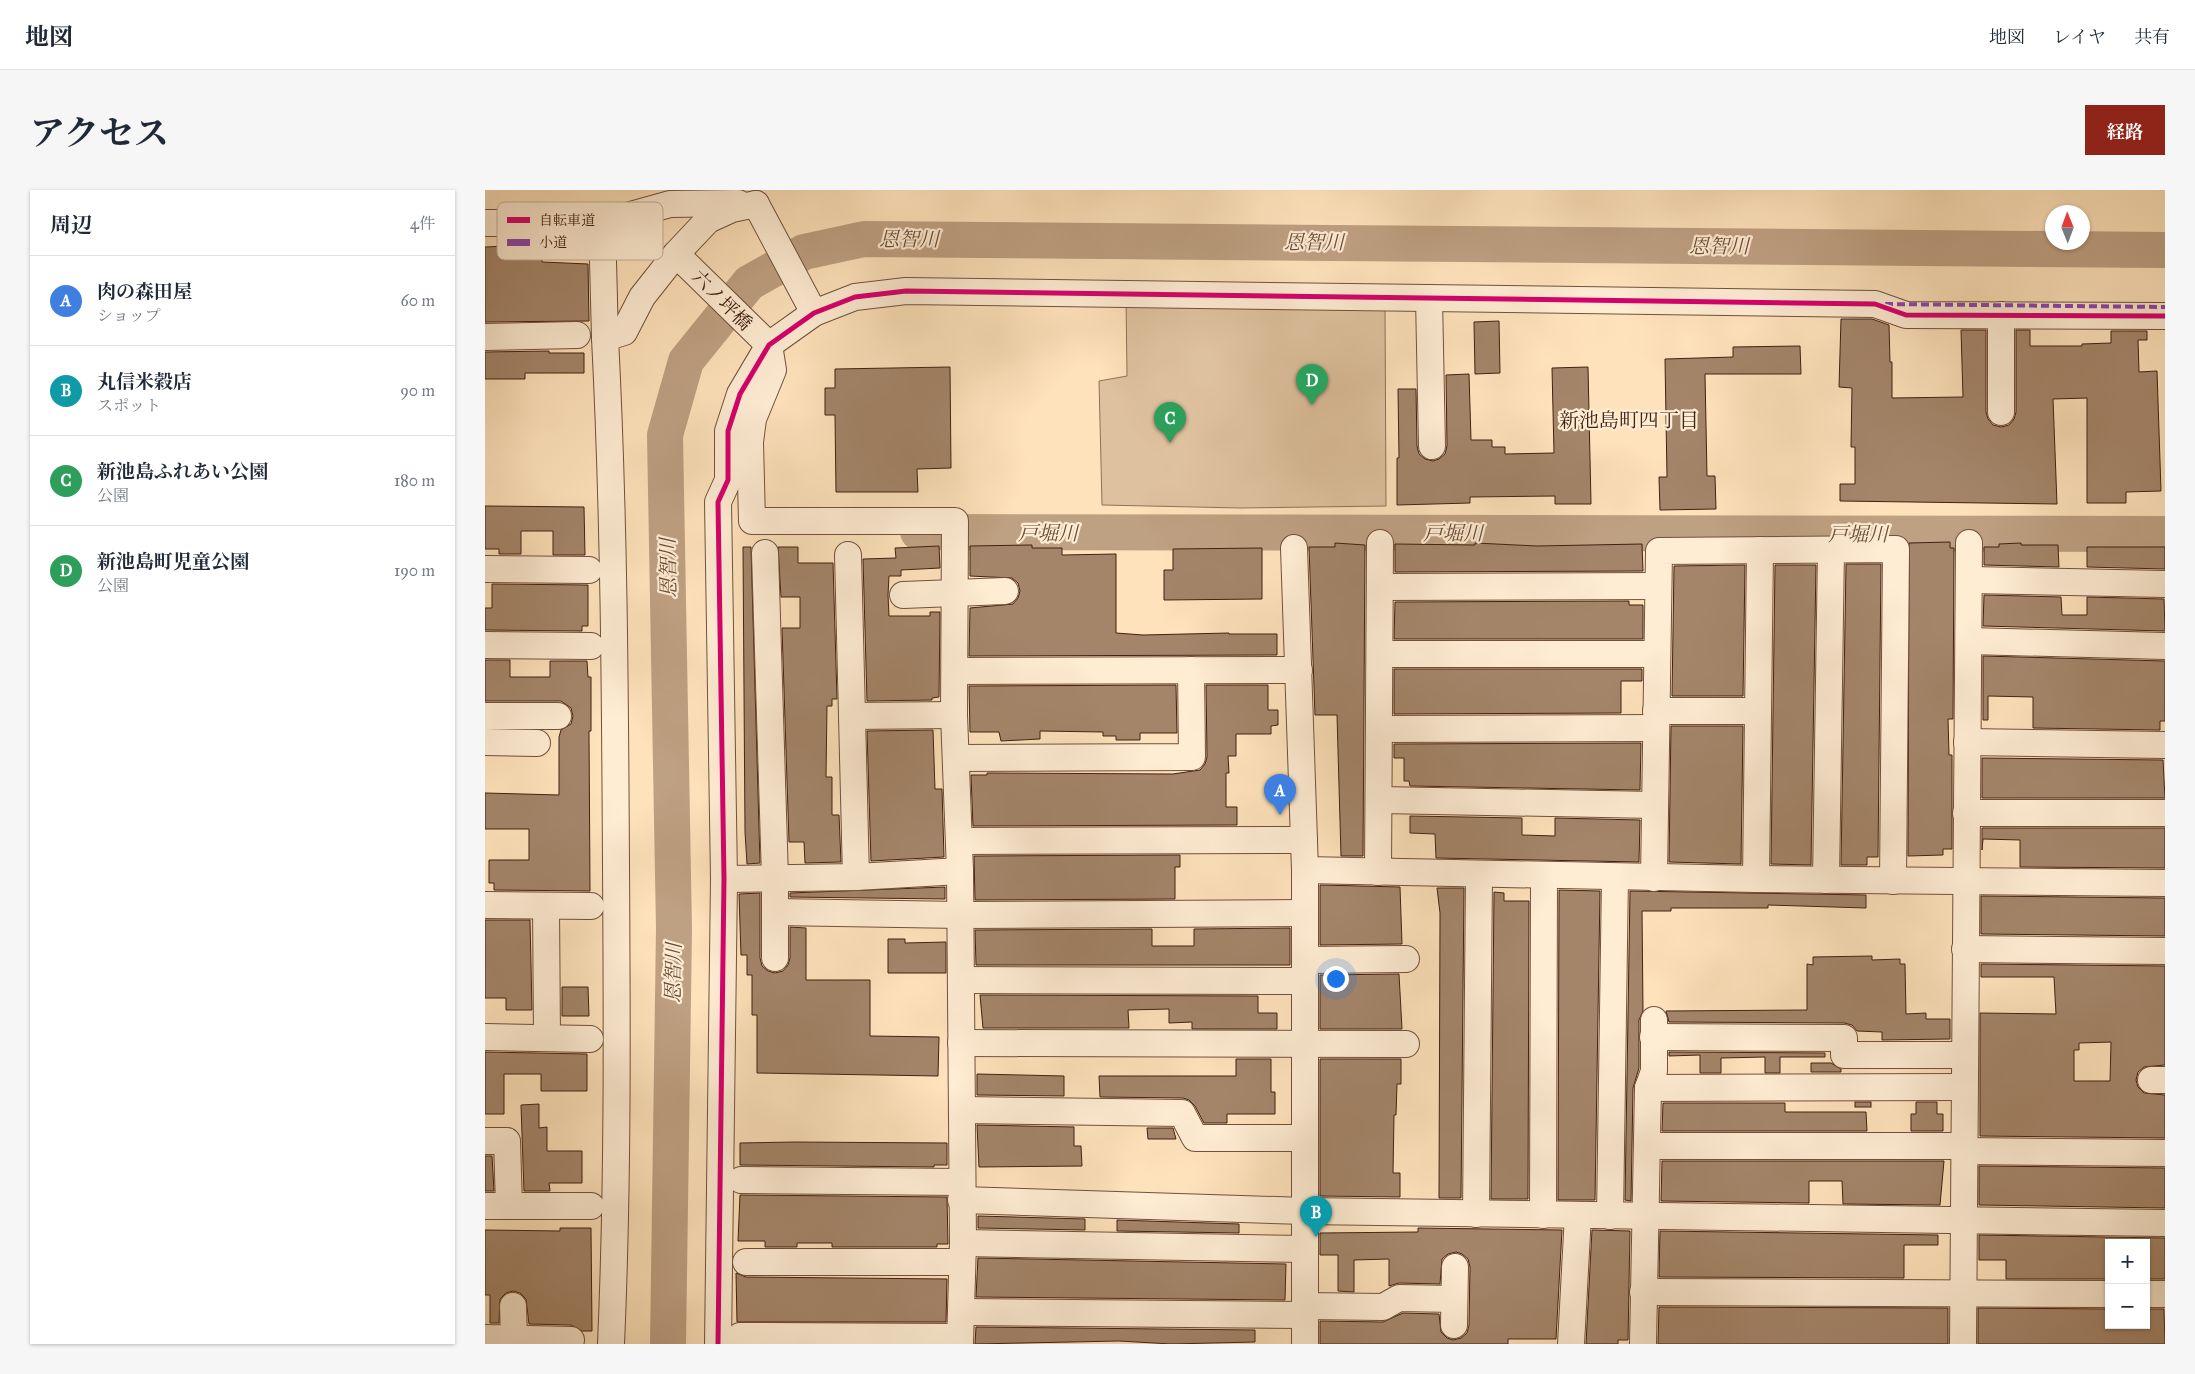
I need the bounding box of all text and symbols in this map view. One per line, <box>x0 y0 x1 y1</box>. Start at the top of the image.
text: 地図 <box>25 22 73 52</box>
text: 地図 <box>1989 26 2025 48</box>
text: レイヤ <box>2053 26 2106 48</box>
text: 共有 <box>2134 26 2170 48</box>
button: 経路 <box>2085 105 2165 155</box>
text: アクセス <box>30 112 169 155</box>
legend <box>497 202 663 260</box>
north arrow <box>2045 205 2090 250</box>
text: 周辺 <box>50 212 92 238</box>
text: 自転車道 <box>539 212 595 229</box>
text: 4件 <box>410 214 435 233</box>
water label: 恩智川 <box>879 227 941 251</box>
water label: 恩智川 <box>1284 230 1346 254</box>
text: 小道 <box>539 234 567 251</box>
water label: 恩智川 <box>1689 234 1751 258</box>
street label: 六ノ坪橋 <box>687 265 757 335</box>
text: 肉の森田屋 <box>97 280 192 303</box>
text: A <box>61 291 71 310</box>
text: 60 m <box>401 291 435 310</box>
text: ショップ <box>97 306 161 325</box>
pin: D <box>1296 364 1328 405</box>
text: 丸信米穀店 <box>97 370 192 393</box>
text: B <box>61 381 71 400</box>
text: 90 m <box>400 381 435 400</box>
text: スポット <box>97 396 161 415</box>
pin: C <box>1154 402 1186 443</box>
district label: 新池島町四丁目 <box>1559 408 1699 432</box>
text: 新池島ふれあい公園 <box>97 460 268 483</box>
text: C <box>61 471 71 490</box>
text: 180 m <box>394 471 435 490</box>
text: 公園 <box>97 486 129 505</box>
water label: 戸堀川 <box>1018 521 1080 545</box>
water label: 戸堀川 <box>1423 521 1485 545</box>
water label: 戸堀川 <box>1828 522 1890 546</box>
water label: 恩智川 <box>655 536 681 598</box>
text: 新池島町児童公園 <box>97 550 249 573</box>
text: D <box>60 561 72 580</box>
text: 190 m <box>394 561 435 580</box>
text: 公園 <box>97 576 129 595</box>
pin: A <box>1264 774 1296 815</box>
water label: 恩智川 <box>660 941 686 1003</box>
your location <box>1323 966 1349 992</box>
pin: B <box>1300 1196 1332 1237</box>
map controls <box>2105 1239 2150 1329</box>
button: + <box>2105 1239 2150 1284</box>
button: − <box>2105 1284 2150 1329</box>

